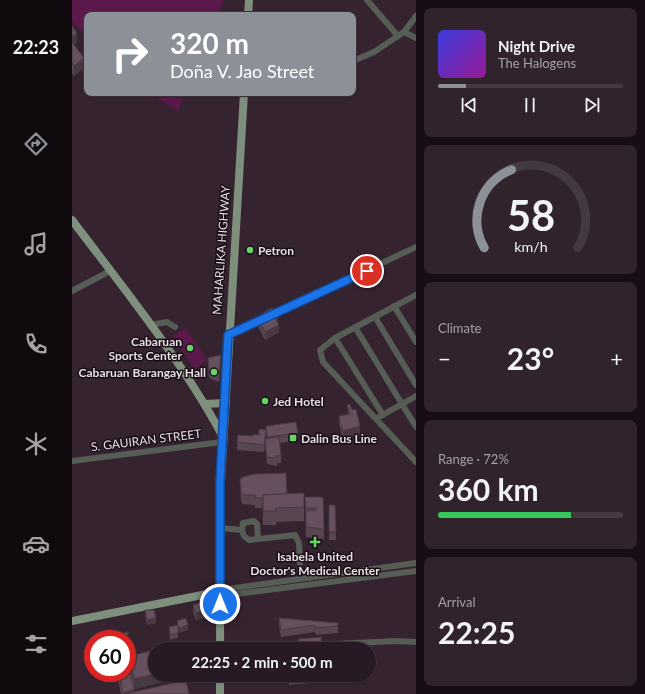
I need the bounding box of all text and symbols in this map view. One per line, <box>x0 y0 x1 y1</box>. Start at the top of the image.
text: 320 m <box>170 26 249 60</box>
icon: right <box>104 28 156 80</box>
text: 22:23 <box>13 36 59 58</box>
text: Night Drive <box>498 37 575 55</box>
text: The Halogens <box>498 55 576 71</box>
text: Doña V. Jao Street <box>170 60 314 82</box>
icon: previous <box>458 94 480 116</box>
icon: pause <box>519 94 541 116</box>
icon: next <box>581 94 603 116</box>
icon: directions <box>22 130 50 158</box>
street label: MAHARLIKA HIGHWAY <box>209 184 233 315</box>
text: 58 <box>506 190 555 240</box>
icon: music <box>22 230 50 258</box>
text: km/h <box>514 237 547 254</box>
place label: Petron <box>258 243 294 258</box>
marker: Petron <box>245 245 255 255</box>
pin <box>350 254 384 288</box>
icon: arrive <box>356 260 378 282</box>
text: Climate <box>438 320 481 336</box>
icon: phone <box>22 330 50 358</box>
place label: Cabaruan Sports Center <box>108 334 183 363</box>
text: 23° <box>507 340 554 376</box>
marker: Cabaruan Sports Center <box>185 343 195 353</box>
text: − <box>438 345 451 372</box>
text: + <box>610 345 623 372</box>
place label: Cabaruan Barangay Hall <box>79 365 206 380</box>
marker: Cabaruan Barangay Hall <box>209 367 219 377</box>
place label: Jed Hotel <box>273 394 324 409</box>
marker: Jed Hotel <box>260 396 270 406</box>
street label: S. GAUIRAN STREET <box>90 426 202 454</box>
icon: climate <box>22 430 50 458</box>
place label: Dalin Bus Line <box>301 431 378 446</box>
marker: Dalin Bus Line <box>288 433 298 443</box>
text: Range · 72% <box>438 451 509 467</box>
text: 360 km <box>438 471 539 507</box>
icon: car <box>22 530 50 558</box>
marker: Isabela United Doctor's Medical Center <box>309 536 321 548</box>
place label: Isabela United Doctor's Medical Center <box>250 549 380 578</box>
position arrow <box>199 583 241 625</box>
text: Arrival <box>438 594 475 610</box>
text: 22:25 <box>438 614 515 650</box>
icon: filters <box>22 630 50 658</box>
speed limit sign: 60 <box>84 630 136 682</box>
text: 22:25 · 2 min · 500 m <box>192 653 332 671</box>

